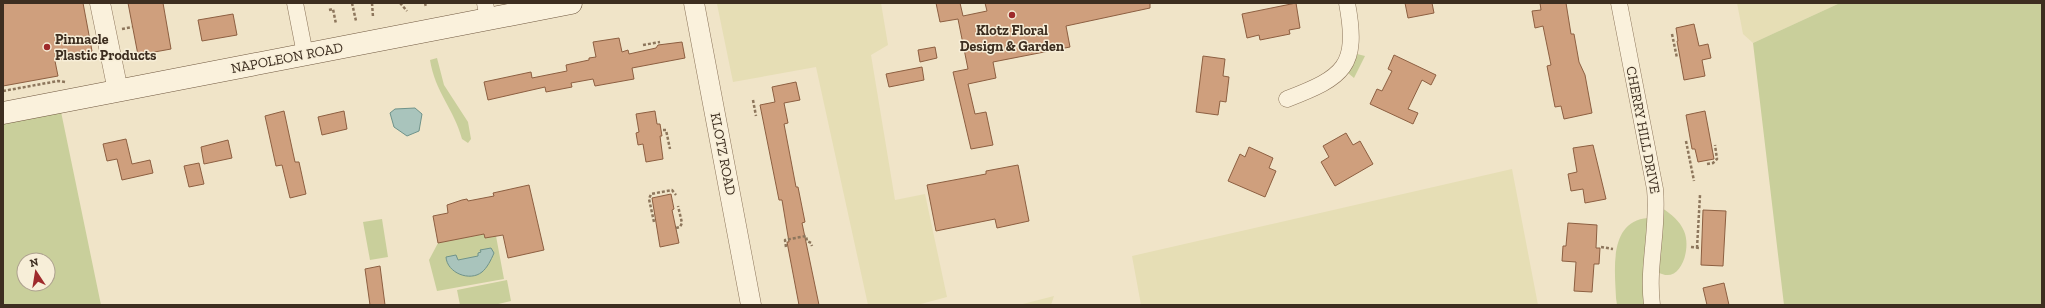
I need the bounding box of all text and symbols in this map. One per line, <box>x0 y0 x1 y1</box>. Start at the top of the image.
marker: Klotz Floral Design & Garden <box>1007 10 1017 20</box>
place label: Klotz Floral Design & Garden <box>960 22 1065 55</box>
place label: Pinnacle Plastic Products <box>55 31 157 64</box>
street label: NAPOLEON ROAD <box>229 39 345 77</box>
marker: Pinnacle Plastic Products <box>42 42 52 52</box>
street label: CHERRY HILL DRIVE <box>1622 65 1664 195</box>
street label: KLOTZ ROAD <box>707 111 739 197</box>
north arrow <box>16 252 56 292</box>
text: N <box>29 255 40 270</box>

